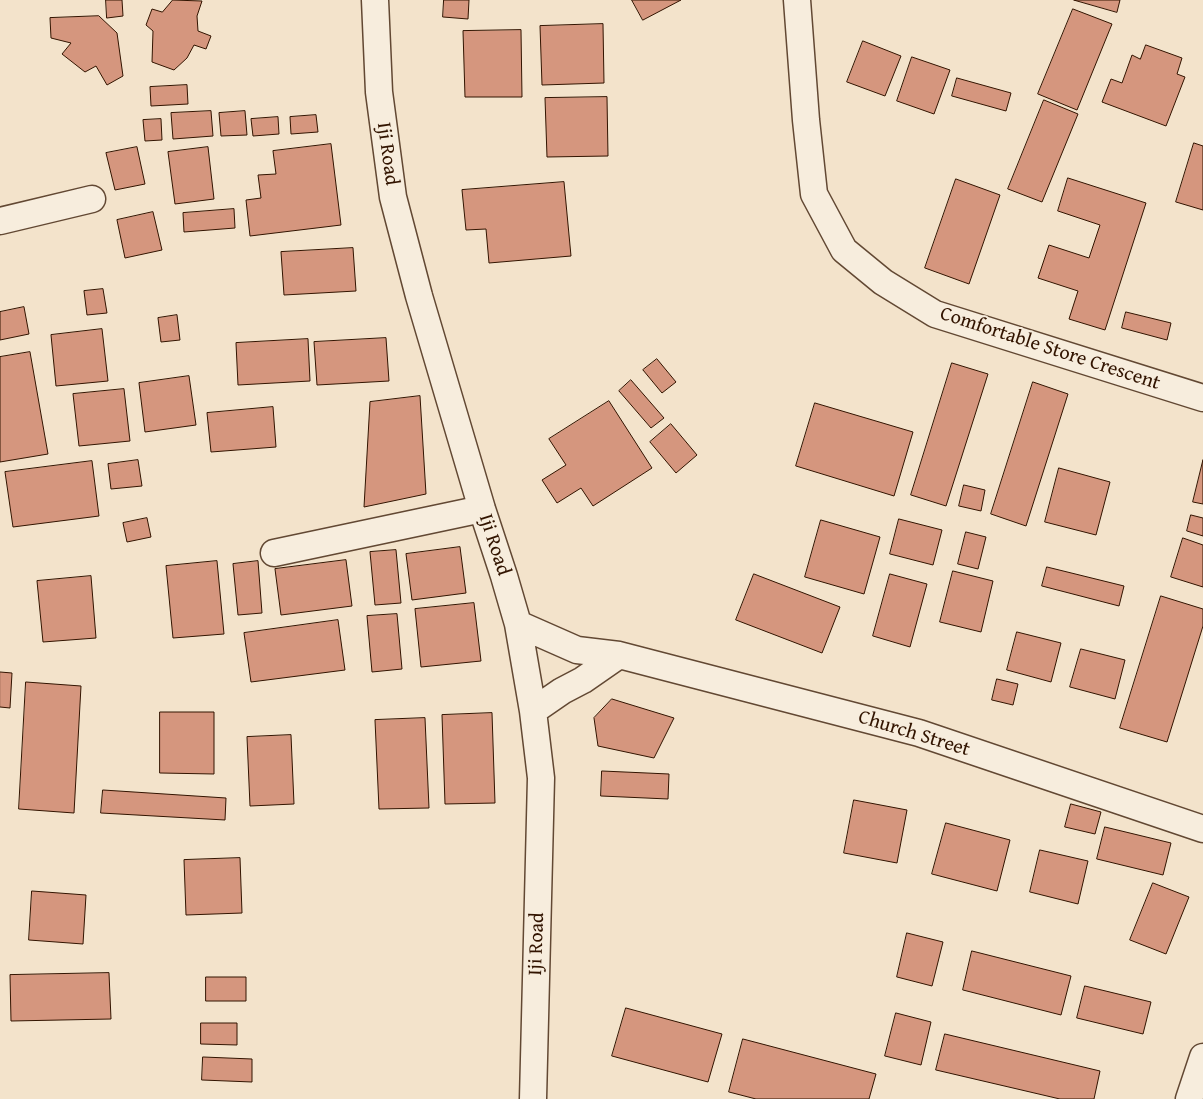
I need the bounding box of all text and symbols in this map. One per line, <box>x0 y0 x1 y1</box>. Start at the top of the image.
street label: Iji Road <box>371 121 403 187</box>
street label: Comfortable Store Crescent <box>937 302 1163 396</box>
street label: Iji Road <box>473 511 515 579</box>
street label: Church Street <box>855 706 973 762</box>
street label: Iji Road <box>524 912 550 976</box>

